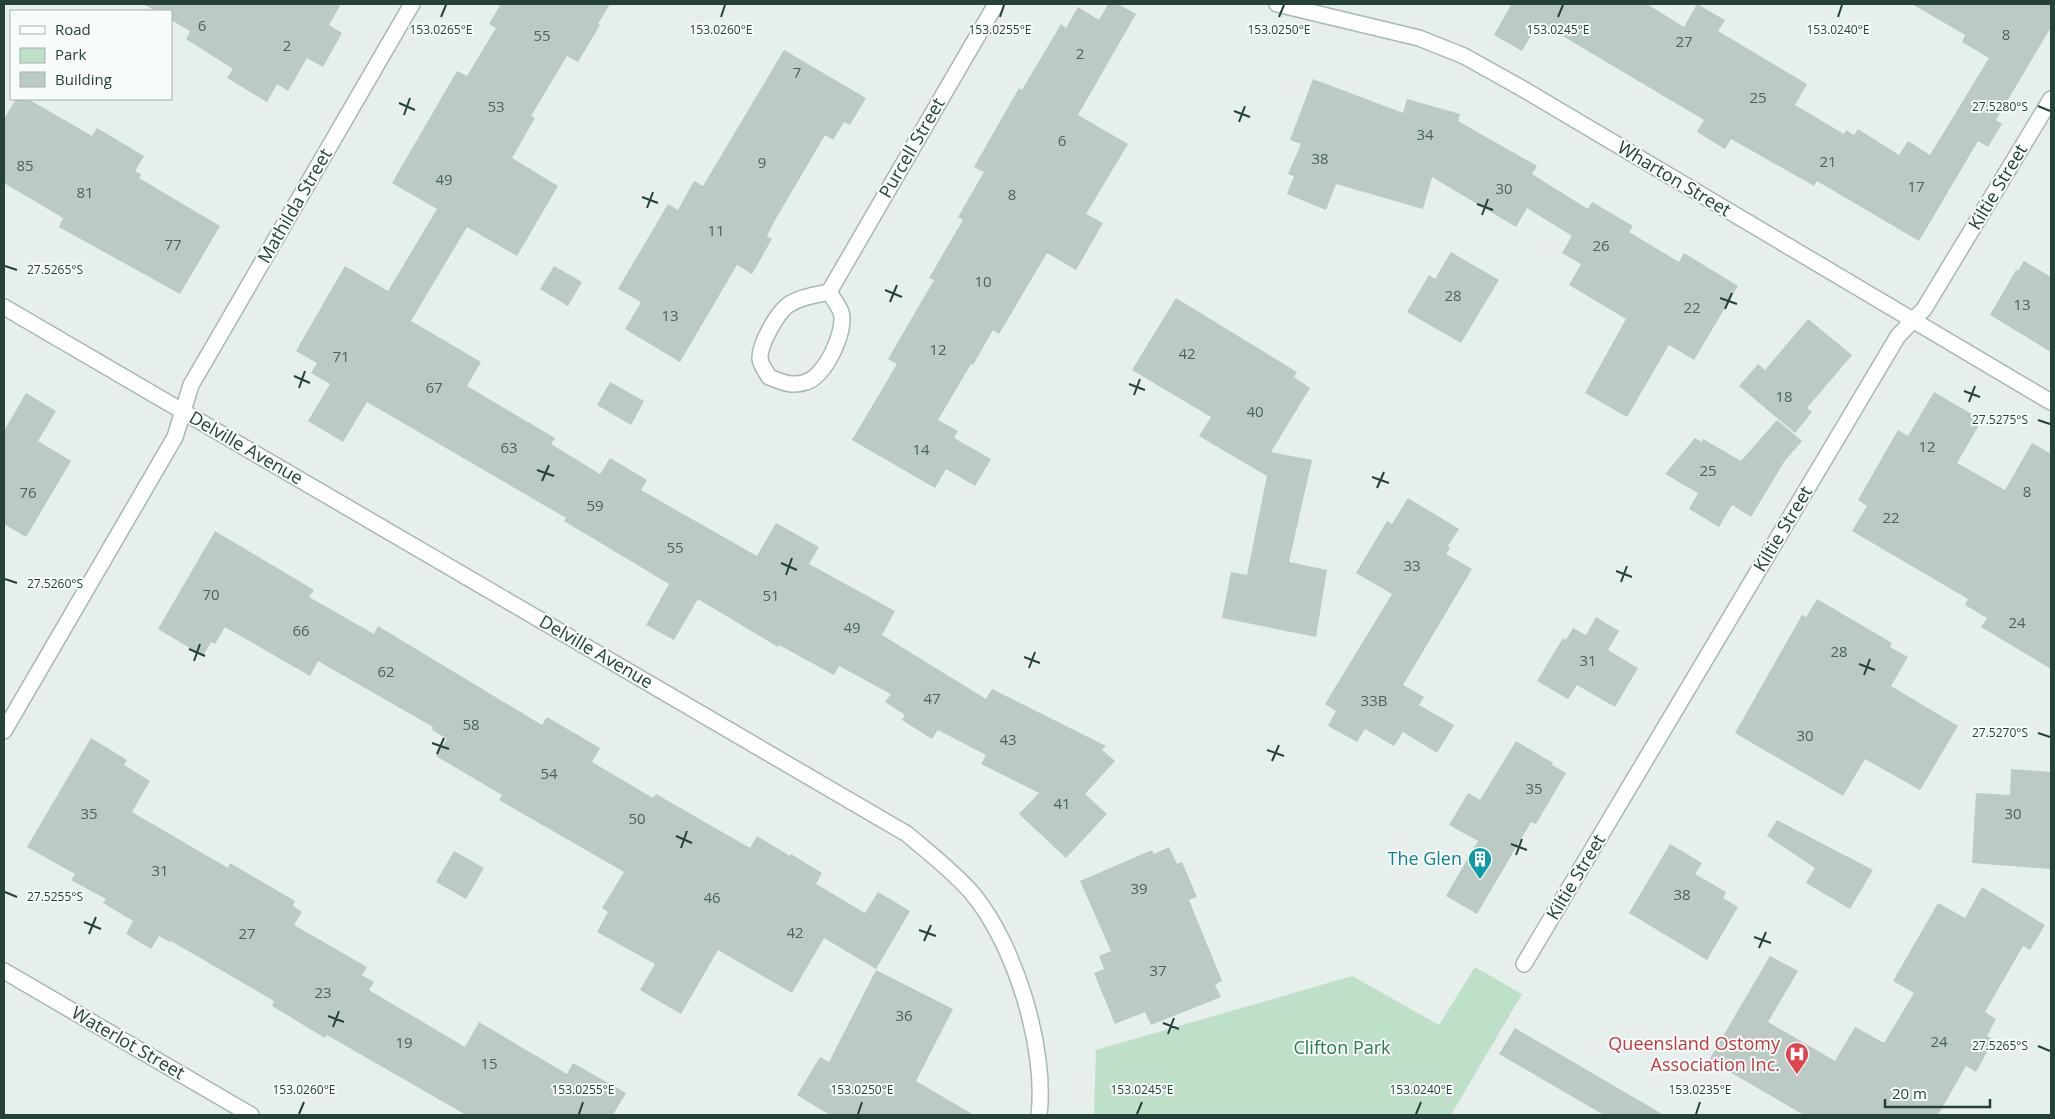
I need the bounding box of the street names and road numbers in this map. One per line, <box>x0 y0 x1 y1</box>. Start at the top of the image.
street label: Purcell Street <box>873 93 950 202</box>
street label: Wharton Street <box>1613 135 1736 221</box>
street label: Kiltie Street <box>1962 139 2032 234</box>
street label: Mathilda Street <box>252 144 337 267</box>
street label: Delville Avenue <box>185 405 308 489</box>
street label: Kiltie Street <box>1747 481 1817 576</box>
street label: Delville Avenue <box>535 609 658 693</box>
street label: Kiltie Street <box>1540 829 1610 924</box>
street label: Waterlot Street <box>67 1000 190 1084</box>

